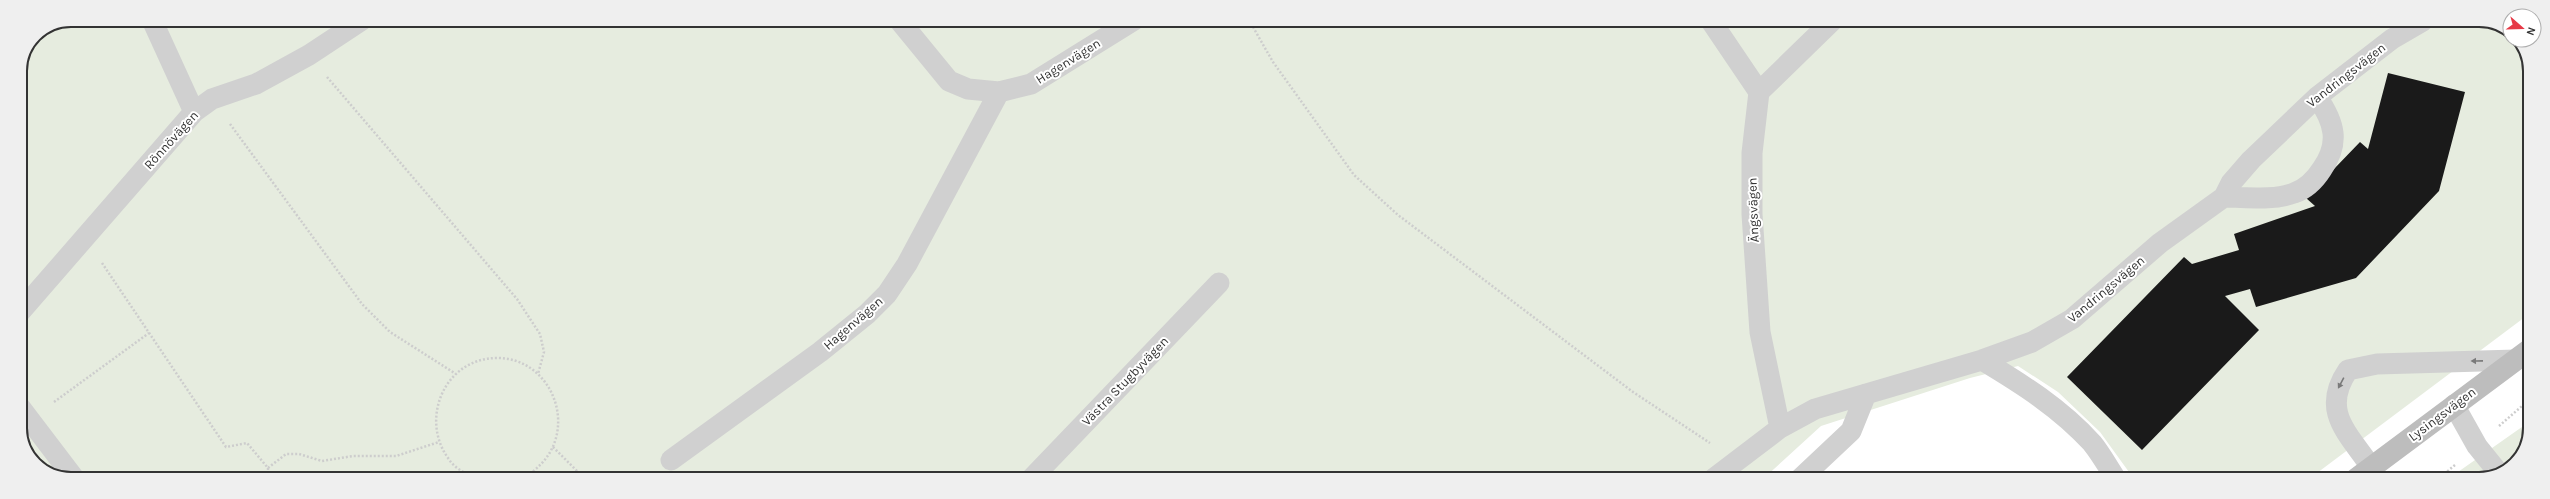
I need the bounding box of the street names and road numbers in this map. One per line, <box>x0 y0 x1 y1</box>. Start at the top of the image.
street label: Hagenvägen <box>1033 35 1103 87</box>
street label: Vandringsvägen <box>2304 40 2388 110</box>
street label: Rönnövägen <box>141 108 201 172</box>
street label: Ängsvägen <box>1743 177 1762 243</box>
street label: Vandringsvägen <box>2065 252 2147 326</box>
street label: Hagenvägen <box>820 293 886 353</box>
street label: Västra Stugbyvägen <box>1079 333 1171 429</box>
street label: Lysingsvägen <box>2406 384 2478 444</box>

